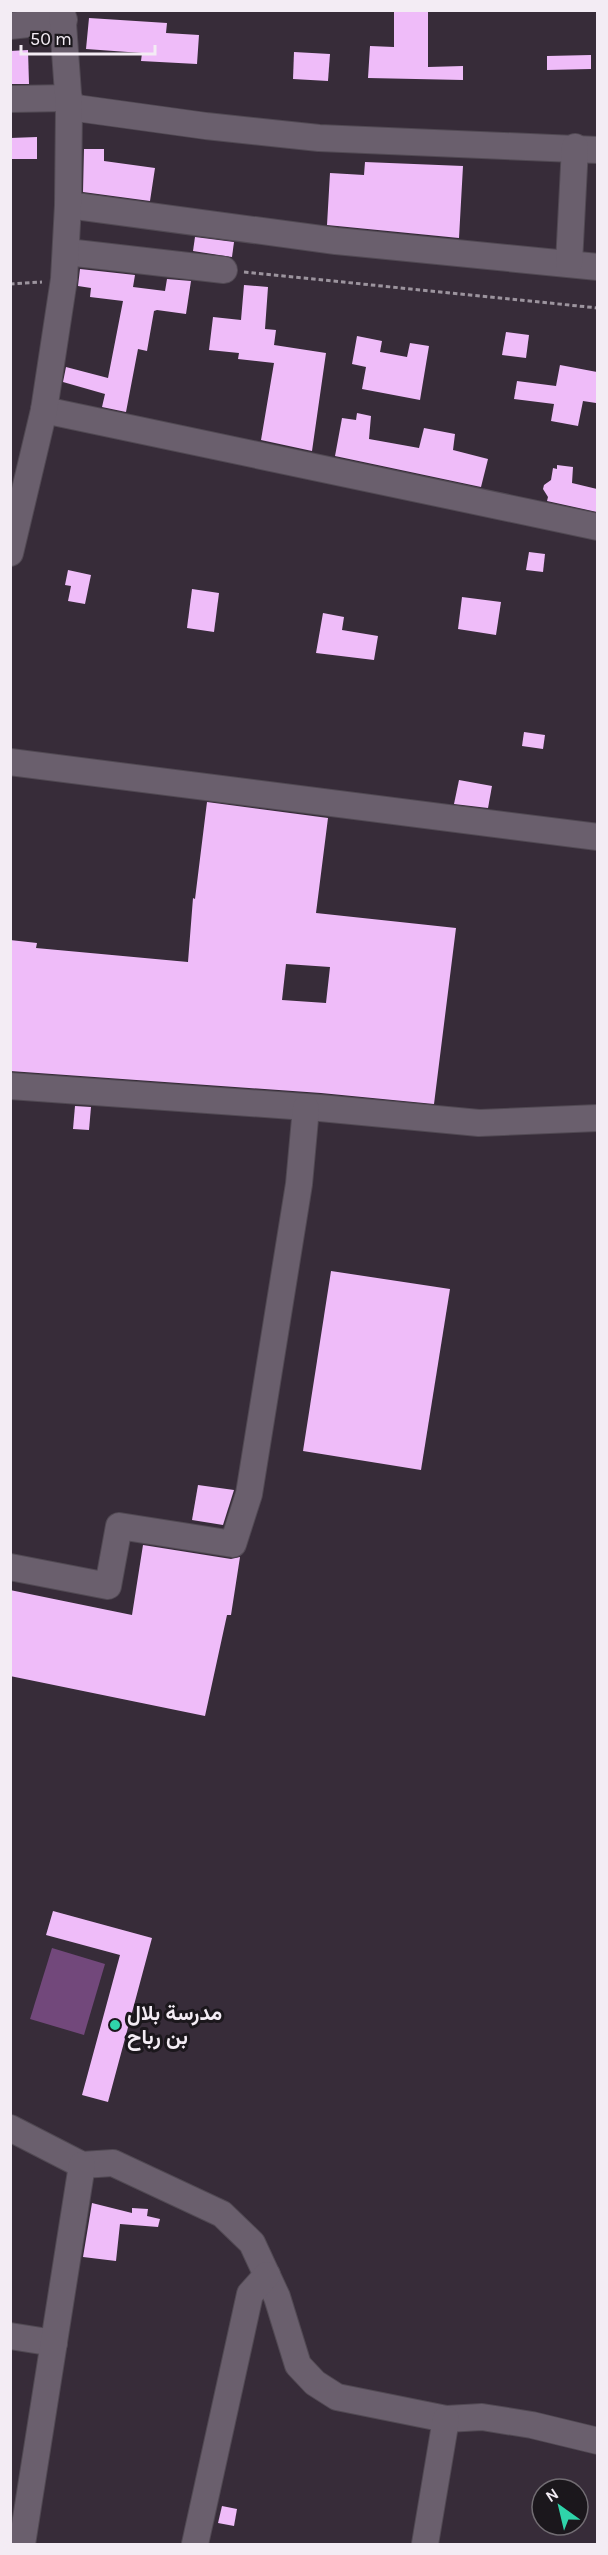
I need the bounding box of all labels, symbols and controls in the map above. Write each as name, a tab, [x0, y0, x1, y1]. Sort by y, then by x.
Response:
scale bar	[21, 18, 154, 56]
text: 50 m	[30, 28, 72, 50]
place label: مدرسة بلال بن رباح	[127, 2001, 222, 2051]
marker: مدرسة بلال بن رباح	[108, 2018, 122, 2032]
north arrow	[530, 2477, 590, 2537]
text: N	[542, 2484, 562, 2506]

